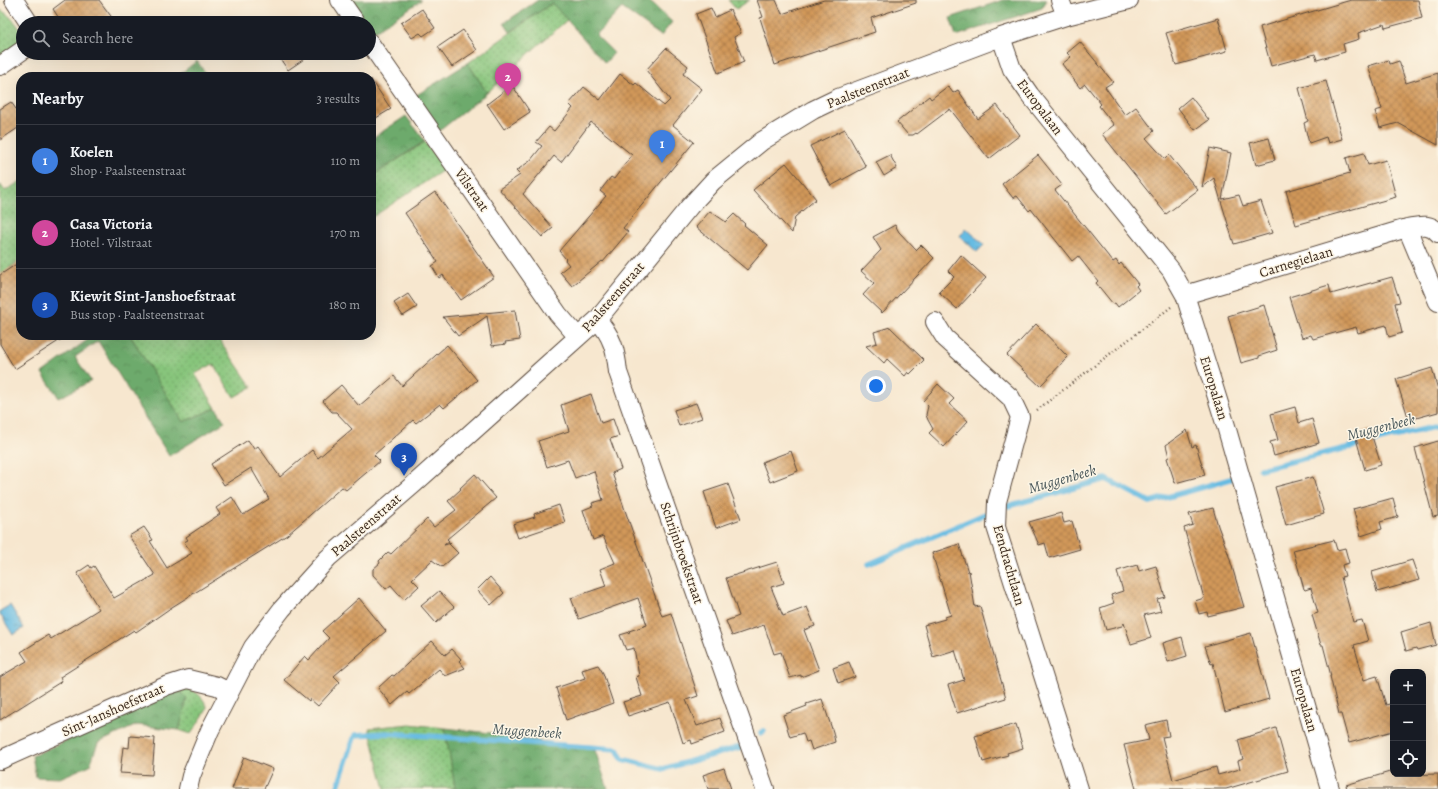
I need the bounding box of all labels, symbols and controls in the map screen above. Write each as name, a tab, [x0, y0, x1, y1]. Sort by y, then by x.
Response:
search box	[16, 16, 376, 60]
icon: search	[30, 27, 52, 49]
text: Search here	[62, 28, 133, 48]
pin: 2	[495, 63, 521, 96]
street label: Paalsteenstraat	[824, 63, 912, 113]
street label: Europalaan	[1013, 75, 1068, 139]
text: Nearby	[32, 87, 83, 110]
text: 3 results	[316, 90, 360, 107]
pin: 1	[649, 130, 675, 163]
text: Koelen	[70, 142, 113, 162]
text: 1	[43, 152, 47, 169]
text: 110 m	[331, 152, 360, 169]
text: Shop · Paalsteenstraat	[70, 162, 186, 179]
street label: Vilstraat	[450, 164, 494, 216]
text: Casa Victoria	[70, 214, 152, 234]
text: 2	[42, 224, 48, 241]
text: 170 m	[330, 224, 360, 241]
text: Hotel · Vilstraat	[70, 234, 152, 251]
street label: Carnegielaan	[1257, 242, 1335, 282]
street label: Paalsteenstraat	[577, 257, 649, 336]
text: Kiewit Sint-Janshoefstraat	[70, 286, 236, 306]
text: 3	[42, 296, 48, 313]
text: 180 m	[329, 296, 360, 313]
text: Bus stop · Paalsteenstraat	[70, 306, 204, 323]
street label: Europalaan	[1195, 354, 1233, 423]
your location	[866, 376, 886, 396]
water label: Muggenbeek	[1345, 409, 1418, 445]
pin: 3	[391, 443, 417, 476]
water label: Muggenbeek	[1026, 460, 1099, 498]
street label: Paalsteenstraat	[327, 489, 406, 561]
street label: Schrijnbroekstraat	[656, 499, 708, 607]
street label: Eendrachtlaan	[988, 522, 1030, 608]
street label: Europalaan	[1286, 666, 1322, 735]
map controls	[1390, 669, 1426, 777]
button: +	[1390, 669, 1426, 705]
street label: Sint-Janshoefstraat	[58, 679, 168, 741]
button: −	[1390, 705, 1426, 741]
water label: Muggenbeek	[492, 719, 563, 743]
button: locate	[1390, 741, 1426, 777]

